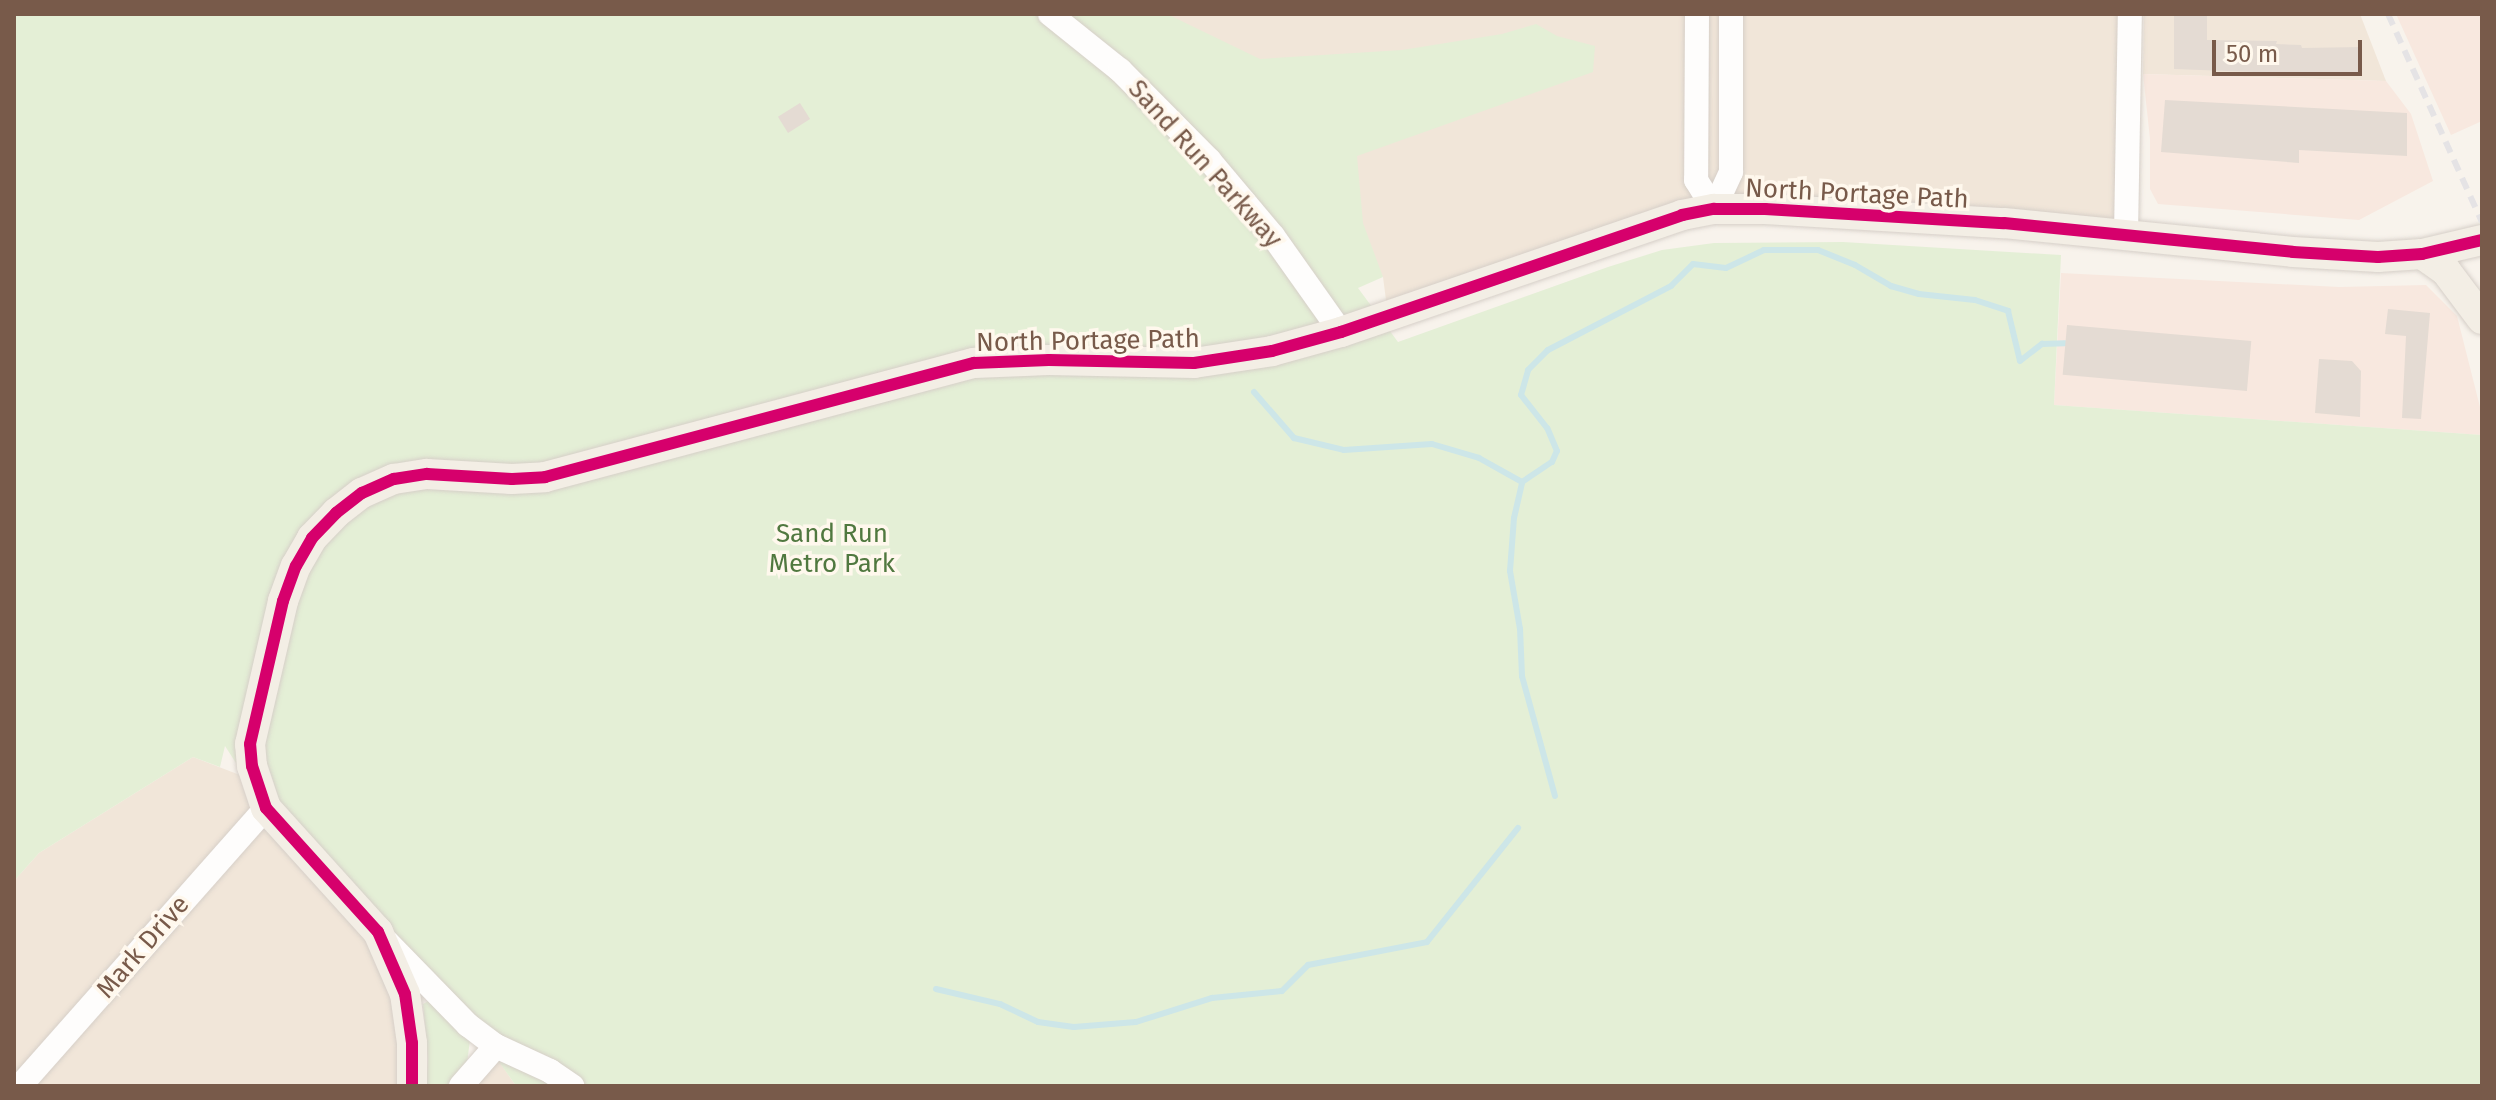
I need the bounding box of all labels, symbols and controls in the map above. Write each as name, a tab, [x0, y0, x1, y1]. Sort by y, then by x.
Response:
scale bar	[2216, 24, 2366, 74]
text: 50 m	[2226, 40, 2278, 68]
street label: Sand Run Parkway	[1121, 74, 1289, 254]
street label: North Portage Path	[1744, 173, 1970, 215]
street label: North Portage Path	[976, 323, 1200, 359]
park label: Sand Run Metro Park	[769, 518, 895, 580]
street label: Mark Drive	[90, 889, 196, 1005]

